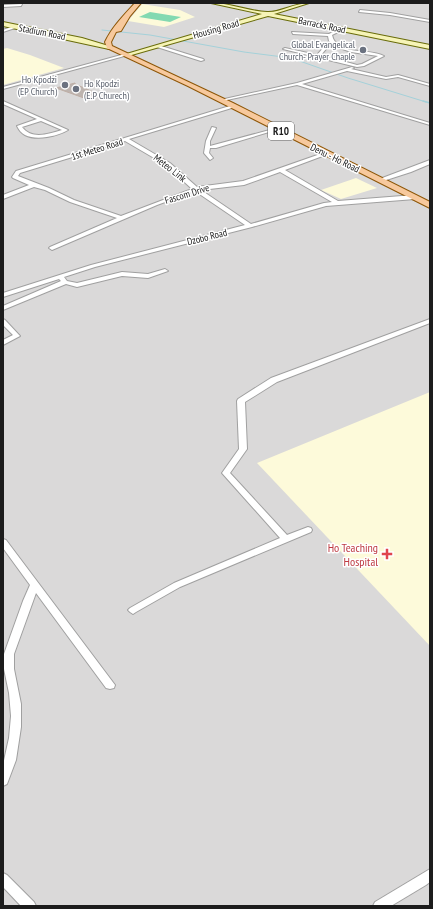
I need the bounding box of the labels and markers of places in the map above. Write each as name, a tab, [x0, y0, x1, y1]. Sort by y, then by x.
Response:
place label: Global Evangelical Church- Prayer Chaple	[279, 38, 356, 63]
marker: Global Evangelical Church- Prayer Chaple	[358, 45, 368, 55]
place label: Ho Kpodzi (EP Church)	[18, 73, 58, 98]
place label: Ho Kpodzi (E.P Churech)	[84, 77, 130, 102]
marker: Ho Kpodzi (EP Church)	[60, 80, 70, 90]
marker: Ho Kpodzi (E.P Churech)	[71, 84, 81, 94]
place label: Ho Teaching Hospital	[328, 540, 378, 569]
marker: Ho Teaching Hospital	[381, 548, 393, 560]

